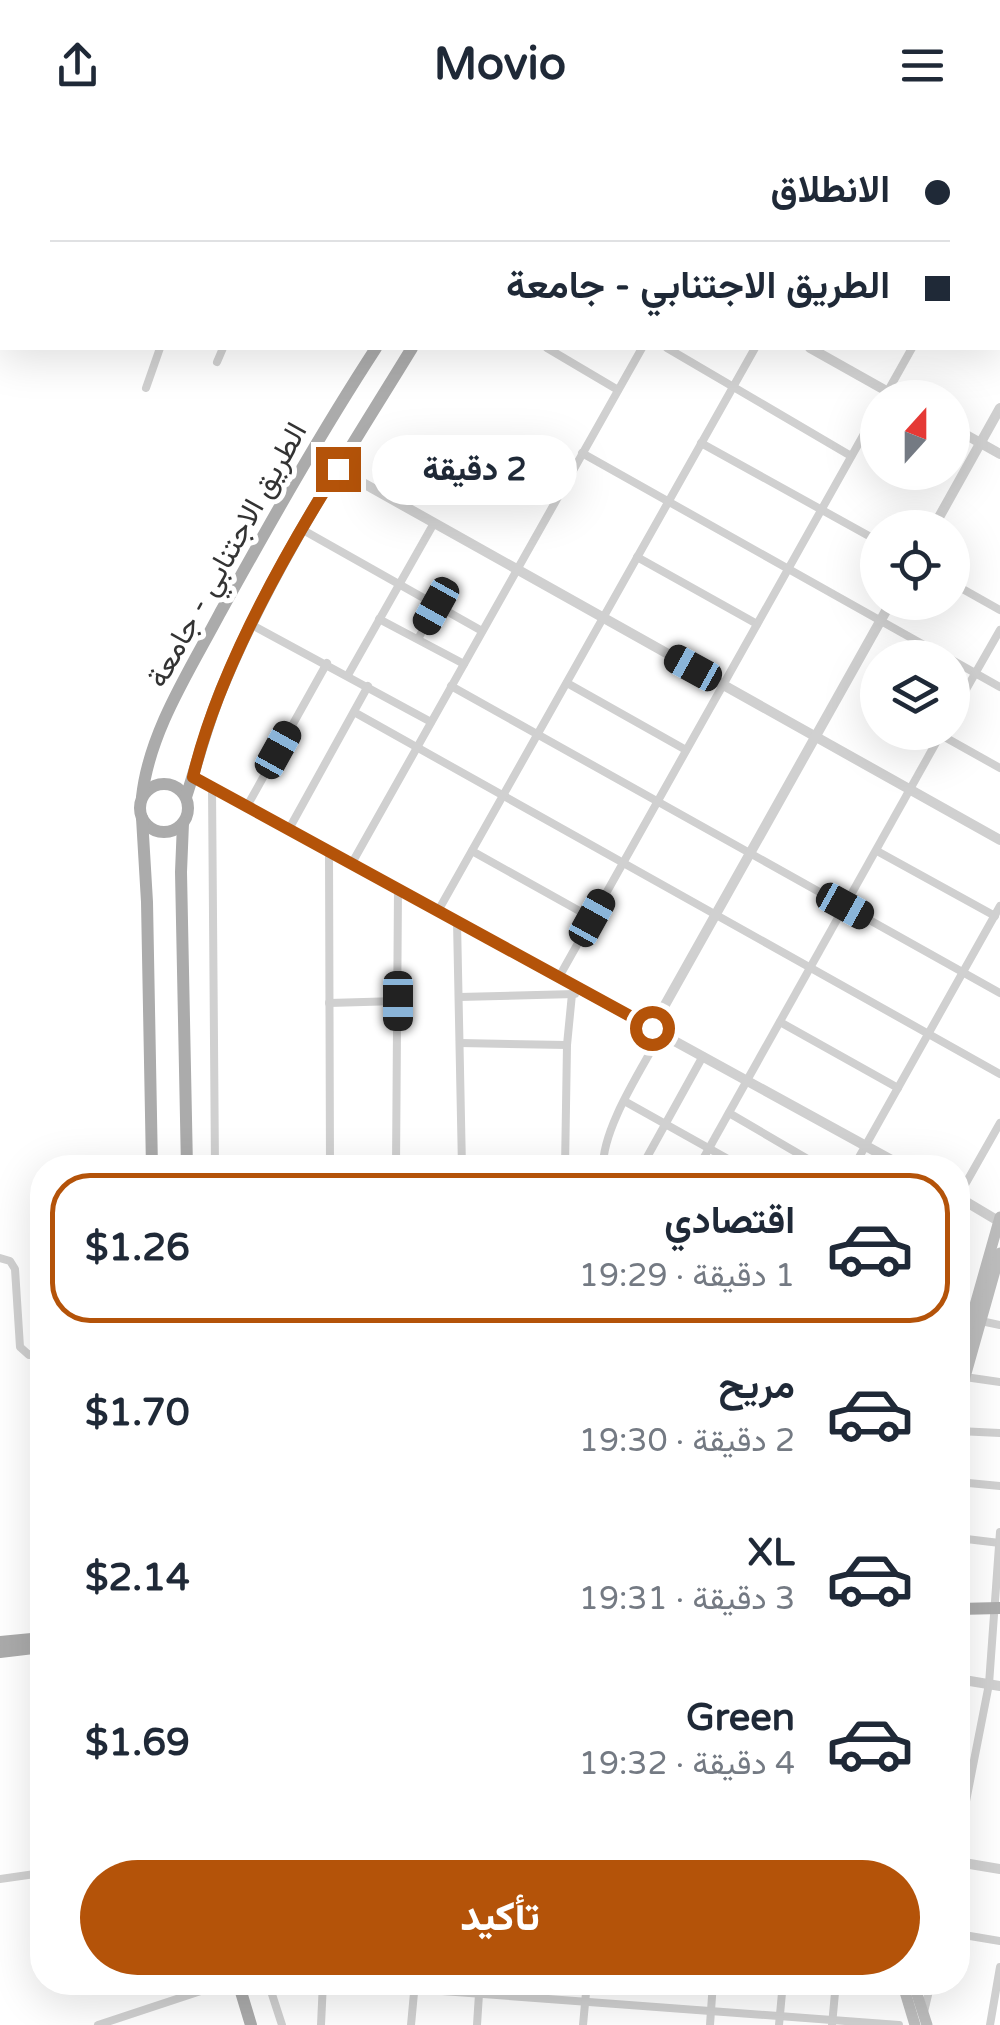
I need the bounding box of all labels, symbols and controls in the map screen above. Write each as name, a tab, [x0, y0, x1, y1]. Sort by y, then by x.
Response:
icon: share	[50, 38, 105, 93]
text: Movio	[434, 38, 566, 92]
icon: menu	[895, 38, 950, 93]
text: الانطلاق	[771, 167, 890, 213]
text: الطريق الاجتنابي - جامعة	[506, 263, 890, 309]
north arrow	[860, 380, 970, 490]
map controls	[860, 380, 970, 750]
street label: الطريق الاجتنابي - جامعة	[139, 416, 320, 696]
callout: 2 دقيقة	[373, 434, 578, 504]
route end	[316, 447, 361, 492]
text: 2 دقيقة	[422, 451, 527, 489]
button: locate	[860, 510, 970, 620]
car	[408, 572, 464, 640]
car	[659, 640, 727, 696]
button: layers	[860, 640, 970, 750]
car	[250, 716, 306, 784]
car	[811, 878, 879, 934]
car	[564, 884, 620, 952]
car	[383, 971, 413, 1031]
route start	[630, 1006, 675, 1051]
text: اقتصادي	[664, 1198, 795, 1244]
icon: car	[825, 1203, 915, 1293]
text: $1.26	[85, 1225, 190, 1271]
text: 1 دقيقة · 19:29	[579, 1257, 795, 1295]
text: مريح	[719, 1363, 795, 1409]
icon: car	[825, 1368, 915, 1458]
text: $1.70	[85, 1390, 190, 1436]
text: 2 دقيقة · 19:30	[579, 1422, 795, 1460]
text: XL	[748, 1530, 795, 1576]
icon: car	[825, 1533, 915, 1623]
text: $2.14	[85, 1555, 190, 1601]
text: 3 دقيقة · 19:31	[579, 1580, 795, 1618]
text: Green	[686, 1695, 795, 1741]
icon: car	[825, 1698, 915, 1788]
text: $1.69	[85, 1720, 190, 1766]
text: 4 دقيقة · 19:32	[579, 1745, 795, 1783]
button: تأكيد	[80, 1860, 920, 1975]

